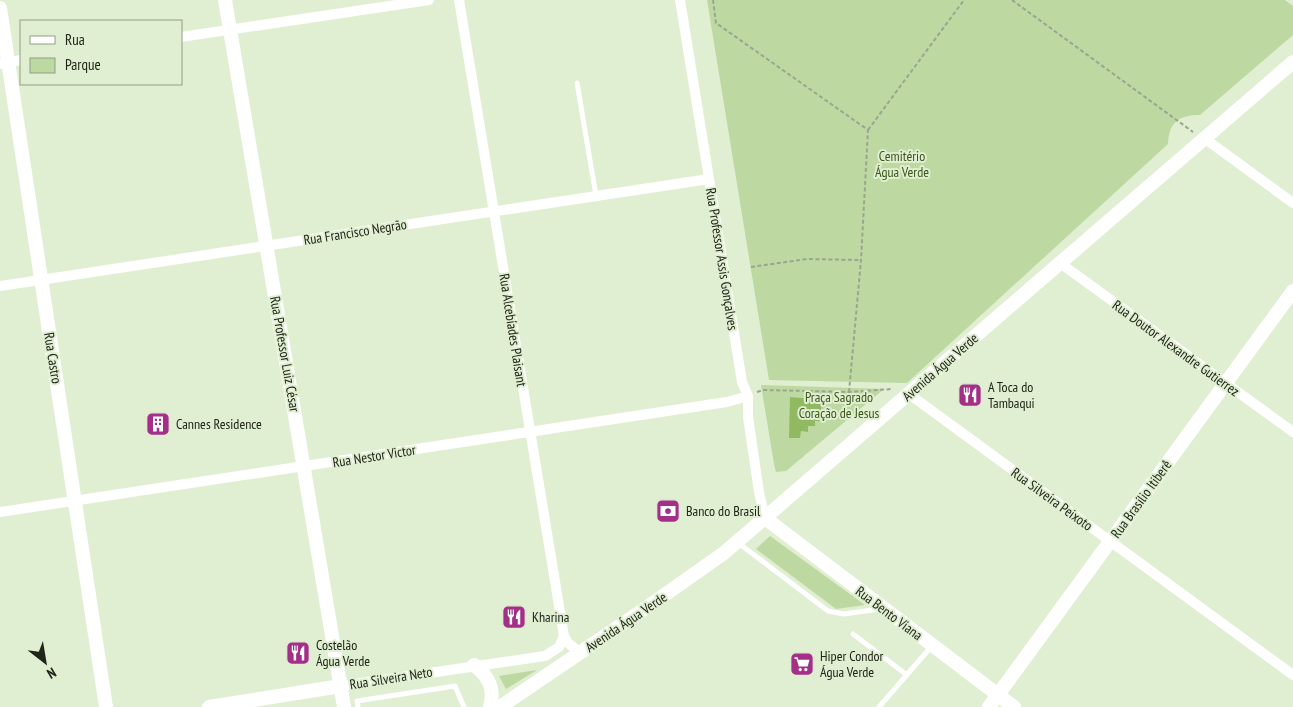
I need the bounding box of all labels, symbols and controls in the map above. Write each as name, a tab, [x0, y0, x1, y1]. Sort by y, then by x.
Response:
legend	[20, 20, 182, 85]
text: Rua	[65, 30, 85, 49]
text: Parque	[65, 55, 101, 74]
park label: Cemitério Água Verde	[875, 147, 929, 181]
street label: Rua Professor Assis Gonçalves	[702, 187, 742, 332]
street label: Rua Francisco Negrão	[302, 215, 408, 249]
street label: Rua Alcebíades Plaisant	[495, 272, 531, 388]
street label: Rua Professor Luiz César	[266, 295, 304, 413]
street label: Rua Doutor Alexandre Gutierrez	[1109, 296, 1243, 400]
street label: Avenida Água Verde	[898, 329, 982, 405]
street label: Rua Castro	[40, 331, 66, 385]
place label: A Toca do Tambaqui	[988, 378, 1035, 412]
restaurant icon: A Toca do Tambaqui	[957, 382, 983, 408]
park label: Praça Sagrado Coração de Jesus	[799, 388, 880, 422]
building icon: Cannes Residence	[145, 411, 171, 437]
place label: Cannes Residence	[176, 415, 262, 433]
street label: Rua Nestor Victor	[331, 441, 417, 471]
street label: Rua Brasílio Itiberê	[1107, 456, 1175, 542]
street label: Rua Silveira Peixoto	[1008, 463, 1096, 535]
bank icon: Banco do Brasil	[655, 498, 681, 524]
place label: Banco do Brasil	[686, 502, 761, 520]
street label: Rua Bento Viana	[852, 582, 926, 644]
street label: Avenida Água Verde	[582, 588, 671, 656]
restaurant icon: Kharina	[501, 604, 527, 630]
place label: Kharina	[532, 608, 569, 626]
place label: Costelão Água Verde	[316, 636, 370, 670]
north arrow	[20, 637, 70, 687]
restaurant icon: Costelão Água Verde	[285, 640, 311, 666]
place label: Hiper Condor Água Verde	[820, 647, 884, 681]
supermarket icon: Hiper Condor Água Verde	[789, 651, 815, 677]
text: N	[44, 663, 60, 683]
street label: Rua Silveira Neto	[348, 663, 434, 693]

